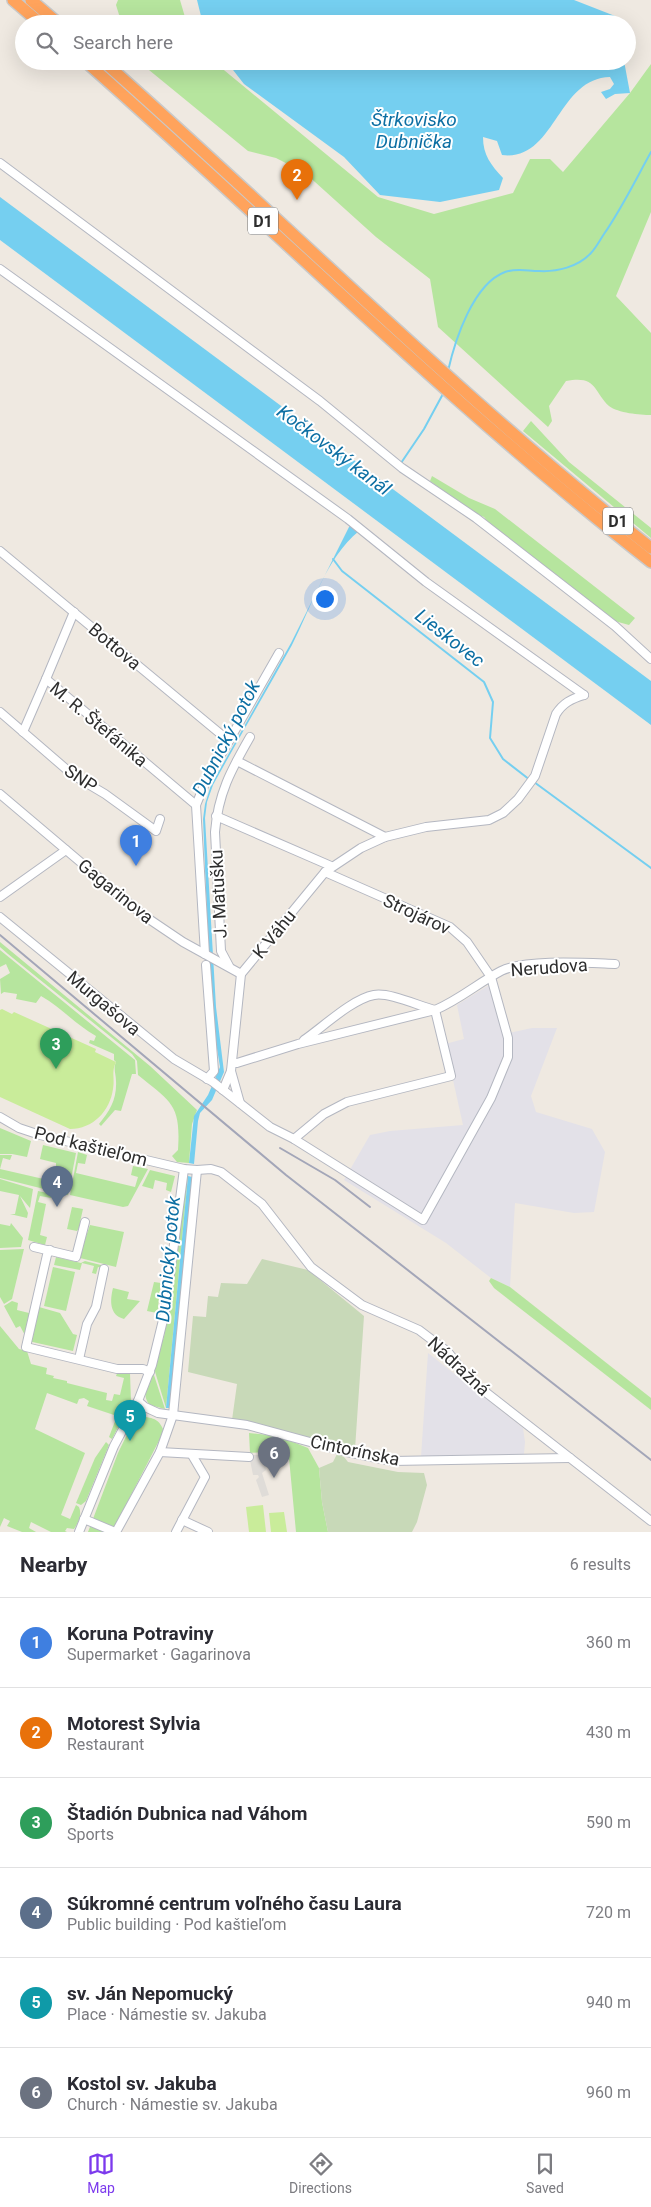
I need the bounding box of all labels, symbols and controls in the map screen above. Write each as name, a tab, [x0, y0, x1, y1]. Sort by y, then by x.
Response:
search box	[15, 15, 636, 70]
icon: search	[33, 29, 61, 57]
text: Search here	[73, 31, 173, 54]
water label: Štrkovisko Dubnička	[371, 108, 457, 153]
pin: 2	[281, 159, 313, 200]
road number: D1	[248, 208, 278, 235]
water label: Kočkovský kanál	[273, 400, 396, 501]
road number: D1	[603, 508, 633, 534]
your location	[312, 586, 338, 612]
water label: Lieskovec	[411, 604, 490, 672]
street label: Bottova	[85, 618, 145, 674]
water label: Dubnický potok	[187, 676, 265, 799]
street label: M. R. Štefánika	[46, 677, 152, 771]
street label: SNP	[61, 760, 101, 796]
pin: 1	[120, 825, 152, 866]
street label: J. Matušku	[205, 849, 231, 939]
street label: Gagarinova	[74, 854, 158, 928]
street label: Strojárov	[380, 889, 454, 939]
street label: K Váhu	[248, 905, 300, 963]
street label: Nerudova	[510, 954, 588, 980]
street label: Murgašova	[63, 966, 145, 1040]
pin: 3	[40, 1028, 72, 1069]
street label: Pod kaštieľom	[32, 1122, 150, 1170]
pin: 4	[41, 1166, 73, 1207]
water label: Dubnický potok	[151, 1194, 185, 1323]
street label: Nádražná	[424, 1332, 494, 1400]
pin: 5	[114, 1400, 146, 1441]
street label: Cintorínska	[308, 1430, 402, 1470]
pin: 6	[258, 1437, 290, 1478]
text: Nearby	[20, 1553, 87, 1577]
text: 6 results	[570, 1555, 631, 1574]
text: Koruna Potraviny	[67, 1622, 214, 1645]
text: 1	[31, 1633, 41, 1652]
text: 360 m	[586, 1633, 631, 1652]
text: Supermarket · Gagarinova	[67, 1645, 251, 1664]
text: Motorest Sylvia	[67, 1712, 200, 1735]
text: 2	[31, 1723, 41, 1742]
text: 430 m	[586, 1723, 631, 1742]
text: Restaurant	[67, 1735, 144, 1754]
text: Štadión Dubnica nad Váhom	[67, 1802, 307, 1825]
text: 3	[31, 1813, 41, 1832]
text: 590 m	[586, 1813, 631, 1832]
text: Sports	[67, 1825, 114, 1844]
text: Súkromné centrum voľného času Laura	[67, 1892, 402, 1915]
text: 4	[31, 1903, 41, 1922]
text: 720 m	[586, 1903, 631, 1922]
text: Public building · Pod kaštieľom	[67, 1915, 286, 1934]
text: sv. Ján Nepomucký	[67, 1982, 233, 2005]
text: 5	[31, 1993, 41, 2012]
text: 940 m	[586, 1993, 631, 2012]
text: Place · Námestie sv. Jakuba	[67, 2005, 267, 2024]
text: Kostol sv. Jakuba	[67, 2072, 217, 2095]
text: 6	[31, 2083, 41, 2102]
text: 960 m	[586, 2083, 631, 2102]
text: Church · Námestie sv. Jakuba	[67, 2095, 278, 2114]
tab: Map	[87, 2150, 115, 2196]
tab: Directions	[289, 2150, 352, 2196]
tab: Saved	[526, 2150, 564, 2196]

